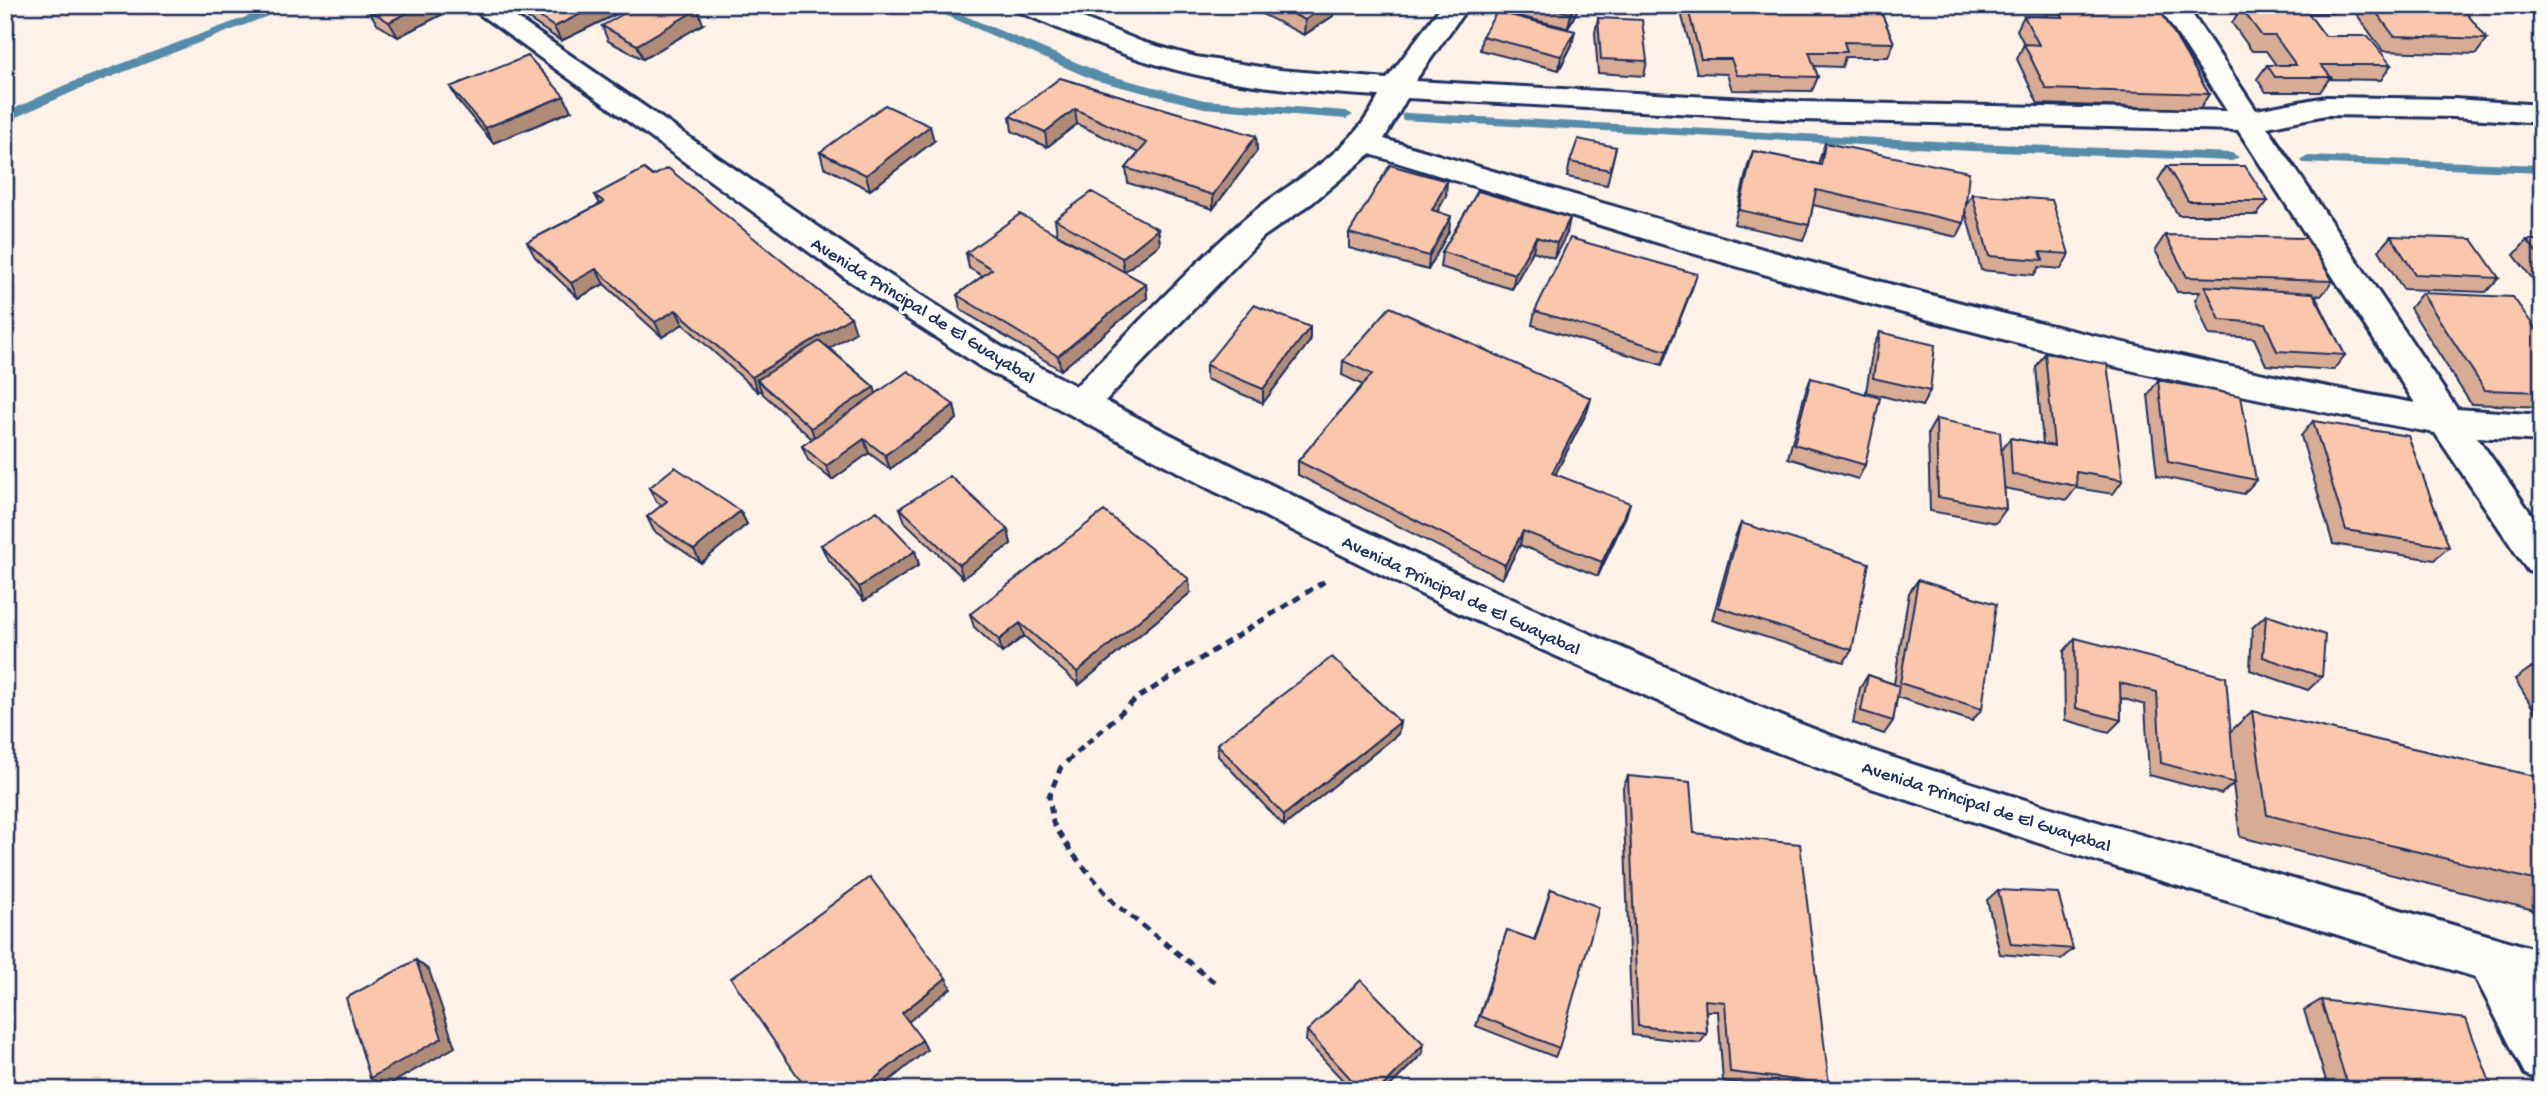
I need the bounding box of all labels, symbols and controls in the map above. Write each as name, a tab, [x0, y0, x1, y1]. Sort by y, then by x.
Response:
street label: Avenida Principal de El Guayabal	[806, 233, 1039, 391]
street label: Avenida Principal de El Guayabal	[1338, 532, 1583, 663]
street label: Avenida Principal de El Guayabal	[1859, 757, 2113, 859]

